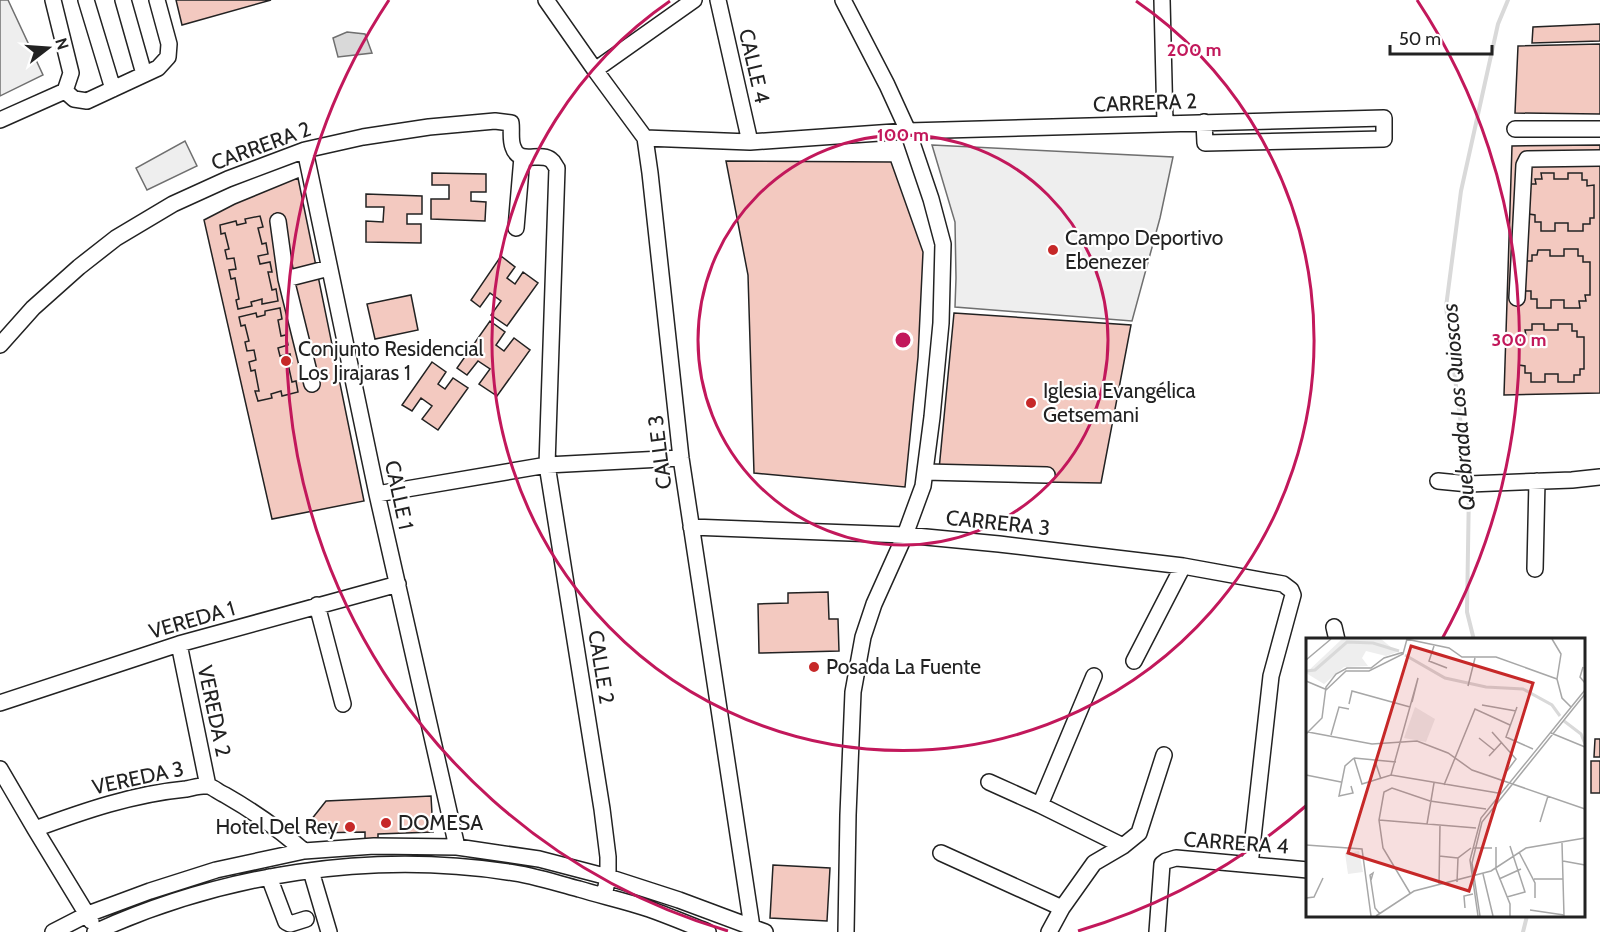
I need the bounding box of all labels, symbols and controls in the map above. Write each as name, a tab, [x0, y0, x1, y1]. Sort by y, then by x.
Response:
north arrow	[18, 18, 78, 78]
scale bar	[1390, 18, 1492, 56]
street label: CALLE 4	[734, 26, 775, 105]
text: 50 m	[1399, 28, 1441, 50]
text: N	[51, 36, 73, 52]
text: 200 m	[1167, 39, 1221, 61]
street label: CARRERA 2	[1092, 88, 1197, 117]
street label: CARRERA 2	[208, 116, 314, 175]
text: 100 m	[877, 124, 929, 146]
place label: Campo Deportivo Ebenezer	[1065, 225, 1223, 274]
marker: Campo Deportivo Ebenezer	[1046, 243, 1060, 257]
water label: Quebrada Los Quioscos	[1436, 302, 1481, 512]
text: 300 m	[1492, 329, 1546, 351]
centre of rings	[893, 330, 913, 350]
place label: Conjunto Residencial Los Jirajaras 1	[298, 336, 484, 386]
marker: Conjunto Residencial Los Jirajaras 1	[279, 354, 293, 368]
place label: Iglesia Evangélica Getsemani	[1043, 378, 1196, 427]
marker: Iglesia Evangélica Getsemani	[1024, 396, 1038, 410]
street label: CALLE 3	[643, 413, 676, 491]
street label: CALLE 1	[380, 458, 419, 532]
street label: CARRERA 3	[945, 505, 1051, 540]
street label: VEREDA 1	[146, 595, 238, 644]
street label: CALLE 2	[583, 628, 620, 706]
inset map	[1306, 638, 1585, 917]
place label: Posada La Fuente	[826, 654, 981, 679]
marker: Posada La Fuente	[807, 660, 821, 674]
street label: VEREDA 2	[193, 663, 236, 759]
street label: VEREDA 3	[90, 756, 186, 799]
place label: DOMESA	[398, 810, 483, 835]
place label: Hotel Del Rey	[216, 814, 338, 839]
marker: DOMESA	[379, 816, 393, 830]
marker: Hotel Del Rey	[343, 820, 357, 834]
street label: CARRERA 4	[1183, 826, 1289, 859]

